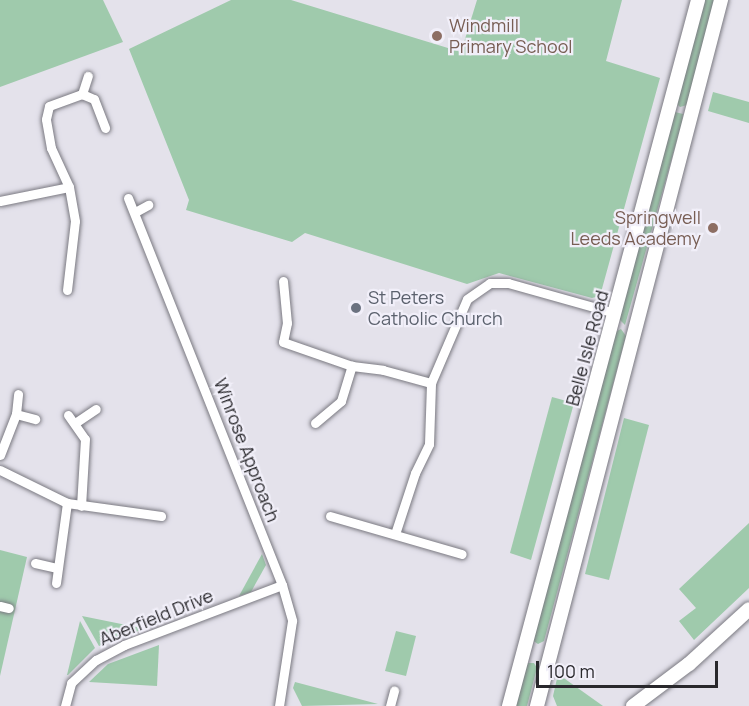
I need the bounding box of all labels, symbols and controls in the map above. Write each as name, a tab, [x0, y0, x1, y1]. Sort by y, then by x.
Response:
place label: Windmill Primary School	[449, 15, 573, 57]
marker: Windmill Primary School	[430, 29, 444, 43]
place label: Springwell Leeds Academy	[570, 207, 701, 250]
marker: Springwell Leeds Academy	[706, 221, 720, 235]
place label: St Peters Catholic Church	[368, 287, 503, 330]
street label: Belle Isle Road	[561, 288, 613, 408]
marker: St Peters Catholic Church	[349, 301, 363, 315]
street label: Winrose Approach	[210, 375, 284, 525]
street label: Aberfield Drive	[96, 584, 216, 650]
scale bar	[539, 649, 720, 687]
text: 100 m	[547, 659, 595, 683]

